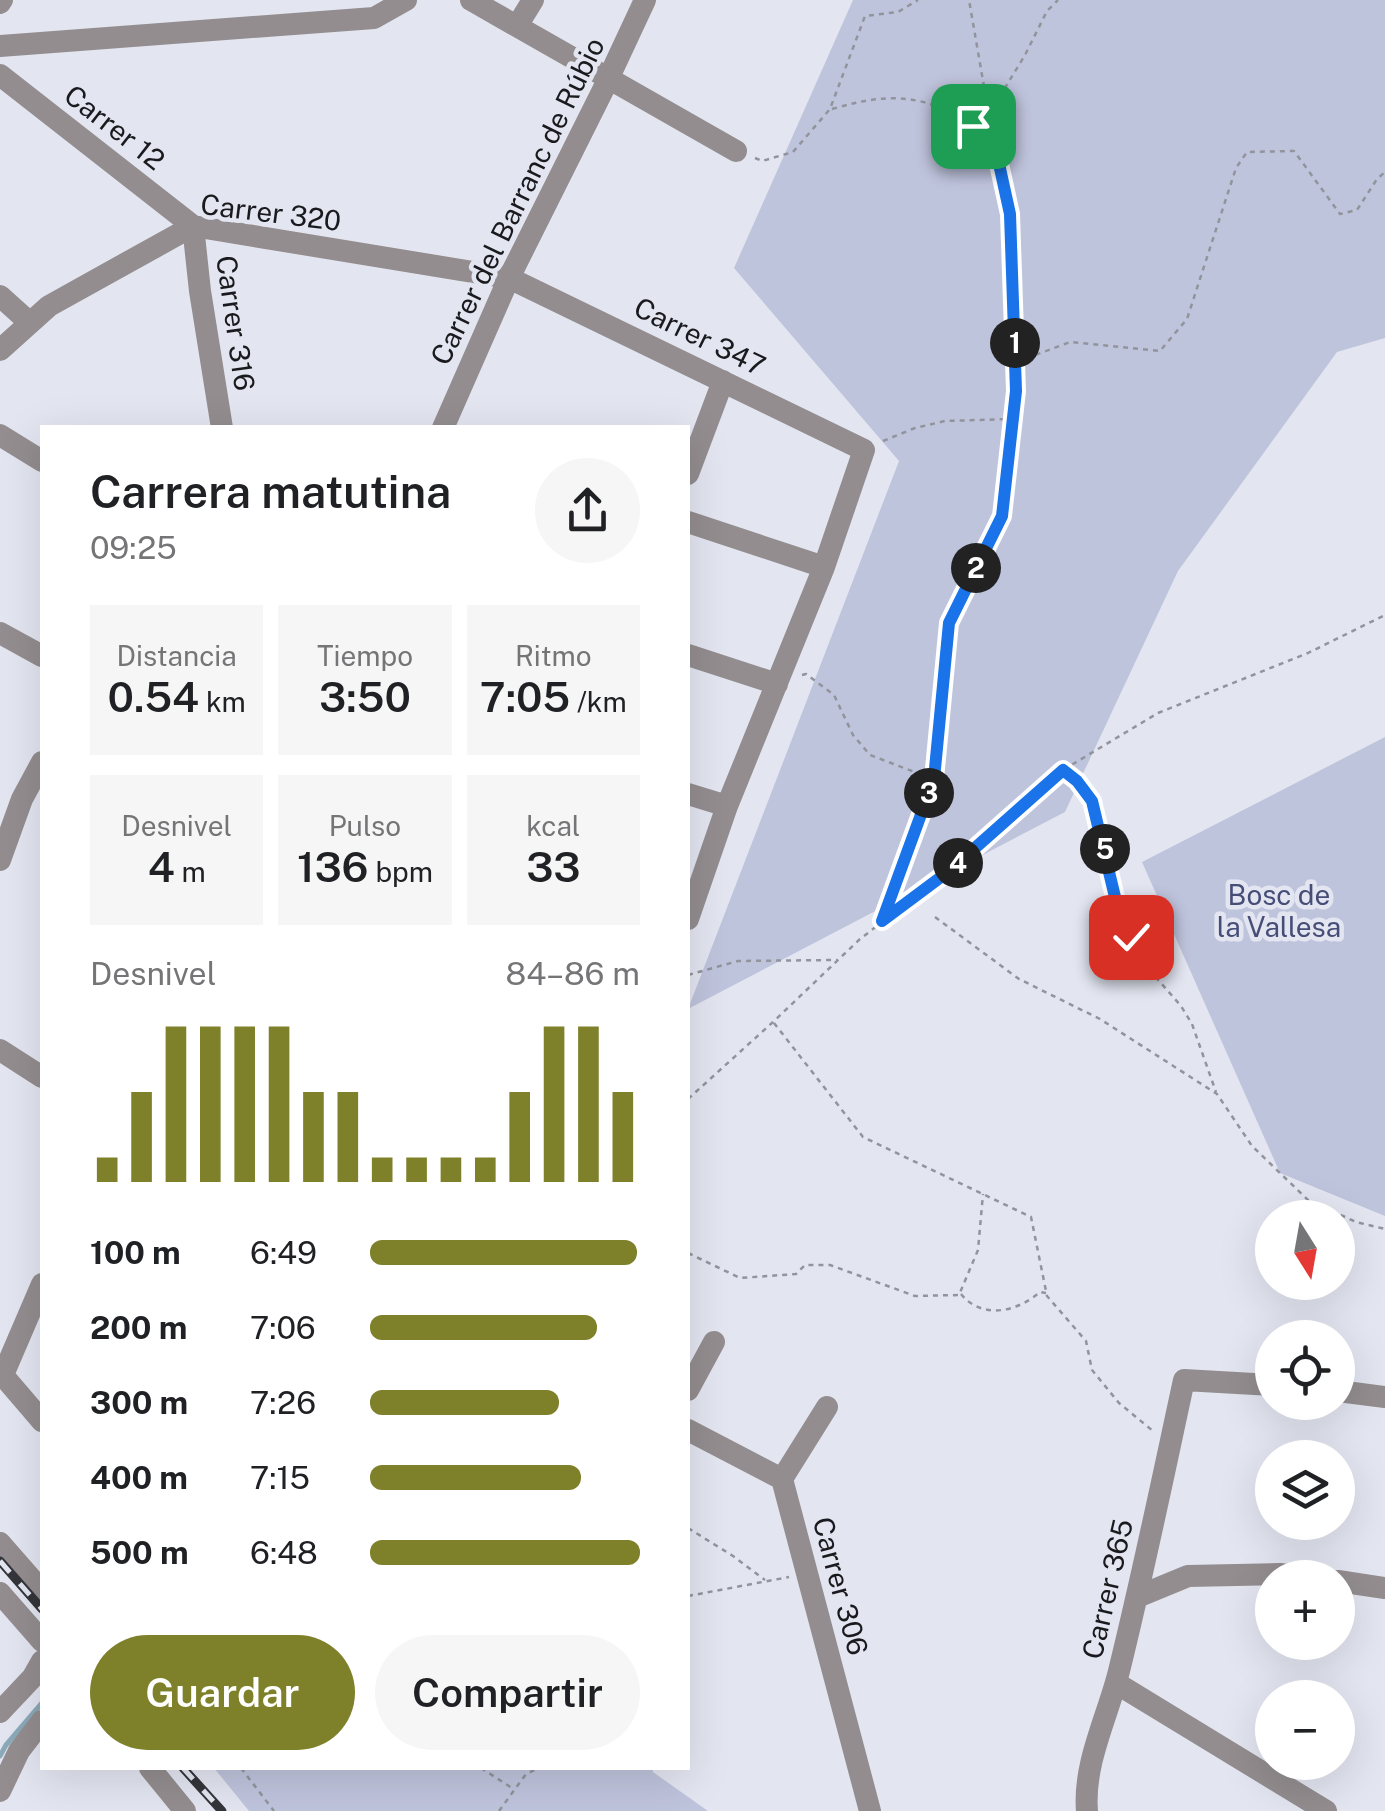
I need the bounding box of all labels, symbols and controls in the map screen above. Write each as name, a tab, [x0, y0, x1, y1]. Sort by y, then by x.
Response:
street label: Carrer del Barranc de Rúbio	[423, 32, 611, 370]
street label: Carrer 12	[58, 78, 172, 176]
pin	[931, 84, 1016, 169]
icon: arrive	[946, 99, 1001, 154]
street label: Carrer 320	[199, 187, 343, 237]
street label: Carrer 316	[210, 253, 262, 393]
street label: Carrer 347	[629, 290, 771, 382]
pin: 1	[990, 318, 1040, 368]
text: 1	[1009, 326, 1021, 359]
button: share	[535, 458, 640, 563]
text: Carrera matutina	[90, 465, 451, 518]
text: 09:25	[90, 529, 177, 566]
pin: 2	[951, 543, 1001, 593]
text: 2	[967, 551, 985, 584]
text: Distancia	[117, 639, 237, 672]
text: Tiempo	[317, 639, 413, 672]
text: Ritmo	[515, 639, 592, 672]
text: 0.54	[107, 672, 199, 721]
text: 3:50	[319, 672, 411, 721]
text: 7:05	[480, 672, 570, 721]
text: km	[199, 685, 246, 718]
text: /km	[570, 685, 627, 718]
pin: 3	[904, 768, 954, 818]
text: 3	[920, 776, 938, 809]
text: Desnivel	[121, 809, 232, 842]
text: Pulso	[329, 809, 401, 842]
text: kcal	[526, 809, 580, 842]
pin: 5	[1080, 824, 1130, 874]
text: 5	[1096, 832, 1114, 865]
pin: 4	[933, 838, 983, 888]
text: 4	[148, 842, 175, 891]
text: 136	[297, 842, 369, 891]
text: 33	[526, 842, 580, 891]
text: 4	[949, 846, 967, 879]
text: m	[175, 855, 206, 888]
text: bpm	[369, 855, 433, 888]
park label: Bosc de la Vallesa	[1217, 878, 1341, 943]
pin	[1089, 895, 1174, 980]
icon: check	[1104, 910, 1159, 965]
text: Desnivel	[90, 955, 216, 992]
text: 84–86 m	[506, 955, 640, 992]
north arrow	[1255, 1200, 1355, 1300]
map controls	[1255, 1200, 1355, 1780]
text: 100 m	[90, 1234, 181, 1271]
text: 6:49	[250, 1234, 317, 1271]
text: 200 m	[90, 1309, 187, 1346]
text: 7:06	[250, 1309, 316, 1346]
button: locate	[1255, 1320, 1355, 1420]
text: 300 m	[90, 1384, 188, 1421]
text: 7:26	[250, 1384, 316, 1421]
button: layers	[1255, 1440, 1355, 1540]
text: 400 m	[90, 1459, 188, 1496]
text: 7:15	[250, 1459, 310, 1496]
street label: Carrer 306	[807, 1513, 875, 1659]
street label: Carrer 365	[1075, 1516, 1139, 1662]
text: 500 m	[90, 1534, 189, 1571]
text: 6:48	[250, 1534, 318, 1571]
button: +	[1255, 1560, 1355, 1660]
button: Guardar	[90, 1635, 355, 1750]
button: Compartir	[375, 1635, 640, 1750]
button: −	[1255, 1680, 1355, 1780]

